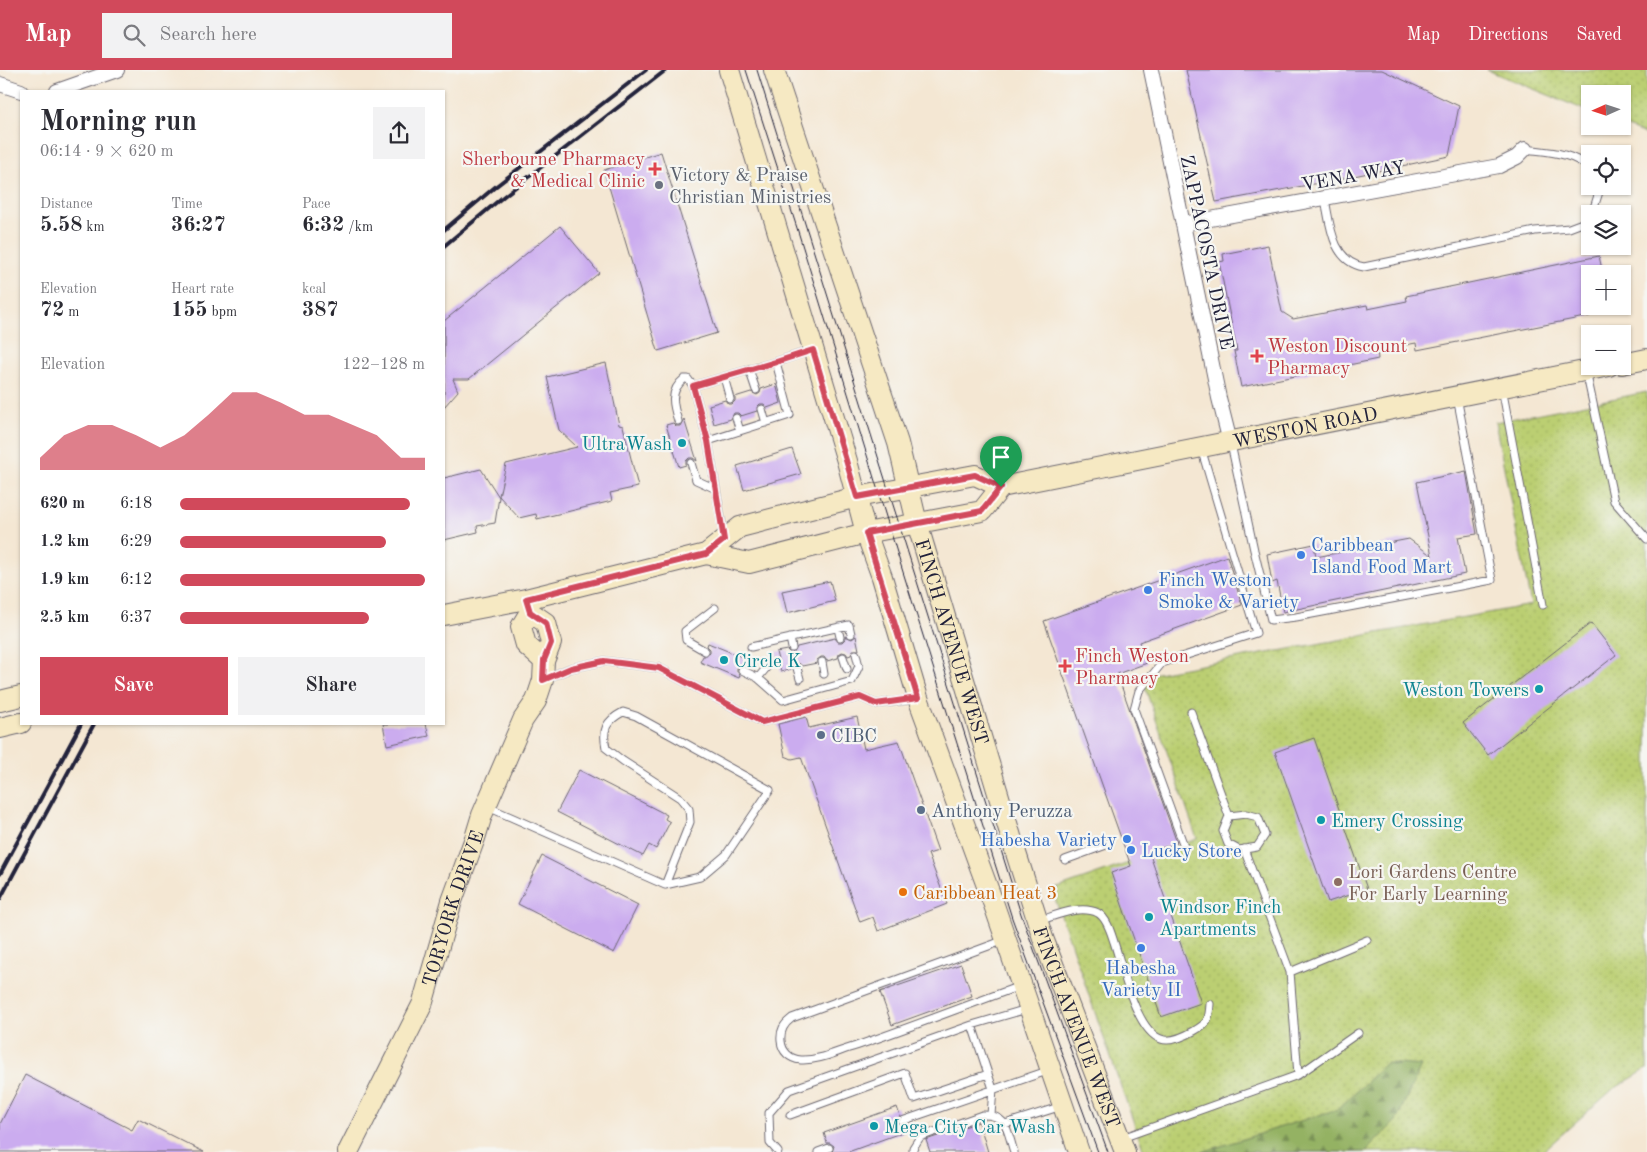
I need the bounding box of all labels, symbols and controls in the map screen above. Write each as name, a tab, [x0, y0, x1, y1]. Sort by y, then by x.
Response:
search box	[102, 13, 452, 58]
icon: search	[120, 21, 148, 49]
text: Map	[25, 23, 72, 47]
text: Search here	[160, 26, 257, 45]
text: Map	[1407, 26, 1440, 44]
text: Directions	[1468, 26, 1548, 44]
text: Saved	[1576, 26, 1622, 44]
north arrow	[1581, 85, 1631, 135]
map controls	[1581, 85, 1631, 375]
button: share	[373, 107, 425, 159]
text: Morning run	[40, 109, 197, 137]
text: 06:14 · 9 × 620 m	[40, 144, 173, 160]
button: locate	[1581, 145, 1631, 195]
place label: Sherbourne Pharmacy & Medical Clinic	[462, 151, 645, 192]
street label: ZAPPACOSTA DRIVE	[1176, 154, 1235, 352]
street label: VENA WAY	[1300, 159, 1407, 196]
marker: Sherbourne Pharmacy & Medical Clinic	[649, 163, 661, 175]
place label: Victory & Praise Christian Ministries	[669, 167, 831, 208]
marker: Victory & Praise Christian Ministries	[653, 179, 665, 191]
text: Distance	[40, 197, 93, 211]
text: Time	[171, 197, 202, 211]
text: Pace	[302, 197, 330, 211]
button: layers	[1581, 205, 1631, 255]
text: 5.58	[40, 215, 82, 236]
text: 36:27	[171, 215, 226, 236]
text: 6:32	[302, 215, 344, 236]
text: km	[82, 220, 105, 234]
text: /km	[344, 220, 373, 234]
button: +	[1581, 265, 1631, 315]
text: Elevation	[40, 282, 97, 296]
text: Heart rate	[171, 282, 234, 296]
text: kcal	[302, 282, 326, 296]
text: 72	[40, 300, 64, 321]
text: 155	[171, 300, 208, 321]
text: 387	[302, 300, 339, 321]
text: m	[64, 305, 79, 319]
text: bpm	[208, 305, 237, 319]
button: −	[1581, 325, 1631, 375]
place label: Weston Discount Pharmacy	[1267, 338, 1407, 379]
marker: Weston Discount Pharmacy	[1251, 350, 1263, 362]
text: Elevation	[40, 357, 105, 373]
text: 122–128 m	[342, 357, 425, 373]
street label: WESTON ROAD	[1232, 405, 1380, 453]
place label: UltraWash	[581, 436, 672, 455]
pin	[980, 436, 1022, 487]
marker: UltraWash	[676, 437, 688, 449]
icon: arrive	[987, 443, 1015, 471]
text: 620 m	[40, 496, 85, 512]
text: 6:18	[120, 496, 152, 512]
text: 1.2 km	[40, 534, 89, 550]
text: 6:29	[120, 534, 152, 550]
street label: FINCH AVENUE WEST	[910, 537, 990, 747]
place label: Caribbean Island Food Mart	[1311, 537, 1452, 578]
marker: Caribbean Island Food Mart	[1295, 549, 1307, 561]
text: 1.9 km	[40, 572, 89, 588]
text: 6:12	[120, 572, 152, 588]
place label: Finch Weston Smoke & Variety	[1158, 572, 1299, 613]
marker: Finch Weston Smoke & Variety	[1142, 584, 1154, 596]
text: 2.5 km	[40, 610, 89, 626]
text: 6:37	[120, 610, 152, 626]
place label: Finch Weston Pharmacy	[1075, 648, 1189, 689]
place label: Circle K	[734, 653, 802, 672]
marker: Circle K	[718, 654, 730, 666]
button: Save	[40, 657, 228, 715]
button: Share	[238, 657, 425, 715]
marker: Finch Weston Pharmacy	[1059, 660, 1071, 672]
place label: Weston Towers	[1402, 682, 1529, 701]
marker: Weston Towers	[1533, 683, 1545, 695]
place label: CIBC	[831, 728, 877, 747]
marker: CIBC	[815, 729, 827, 741]
place label: Anthony Peruzza	[931, 803, 1073, 822]
marker: Anthony Peruzza	[915, 804, 927, 816]
place label: Emery Crossing	[1331, 813, 1464, 832]
marker: Emery Crossing	[1315, 814, 1327, 826]
street label: TORYORK DRIVE	[421, 829, 489, 989]
place label: Habesha Variety	[980, 832, 1117, 851]
marker: Habesha Variety	[1121, 833, 1133, 845]
place label: Lucky Store	[1141, 843, 1242, 862]
marker: Lucky Store	[1125, 844, 1137, 856]
place label: Lori Gardens Centre For Early Learning	[1348, 864, 1517, 905]
marker: Lori Gardens Centre For Early Learning	[1332, 876, 1344, 888]
place label: Caribbean Heat 3	[913, 885, 1057, 904]
marker: Caribbean Heat 3	[897, 886, 909, 898]
place label: Windsor Finch Apartments	[1159, 899, 1281, 940]
marker: Windsor Finch Apartments	[1143, 911, 1155, 923]
street label: FINCH AVENUE WEST	[1028, 924, 1122, 1131]
marker: Habesha Variety II	[1135, 942, 1147, 954]
place label: Habesha Variety II	[1100, 960, 1182, 1001]
place label: Mega City Car Wash	[884, 1119, 1056, 1138]
marker: Mega City Car Wash	[868, 1120, 880, 1132]

